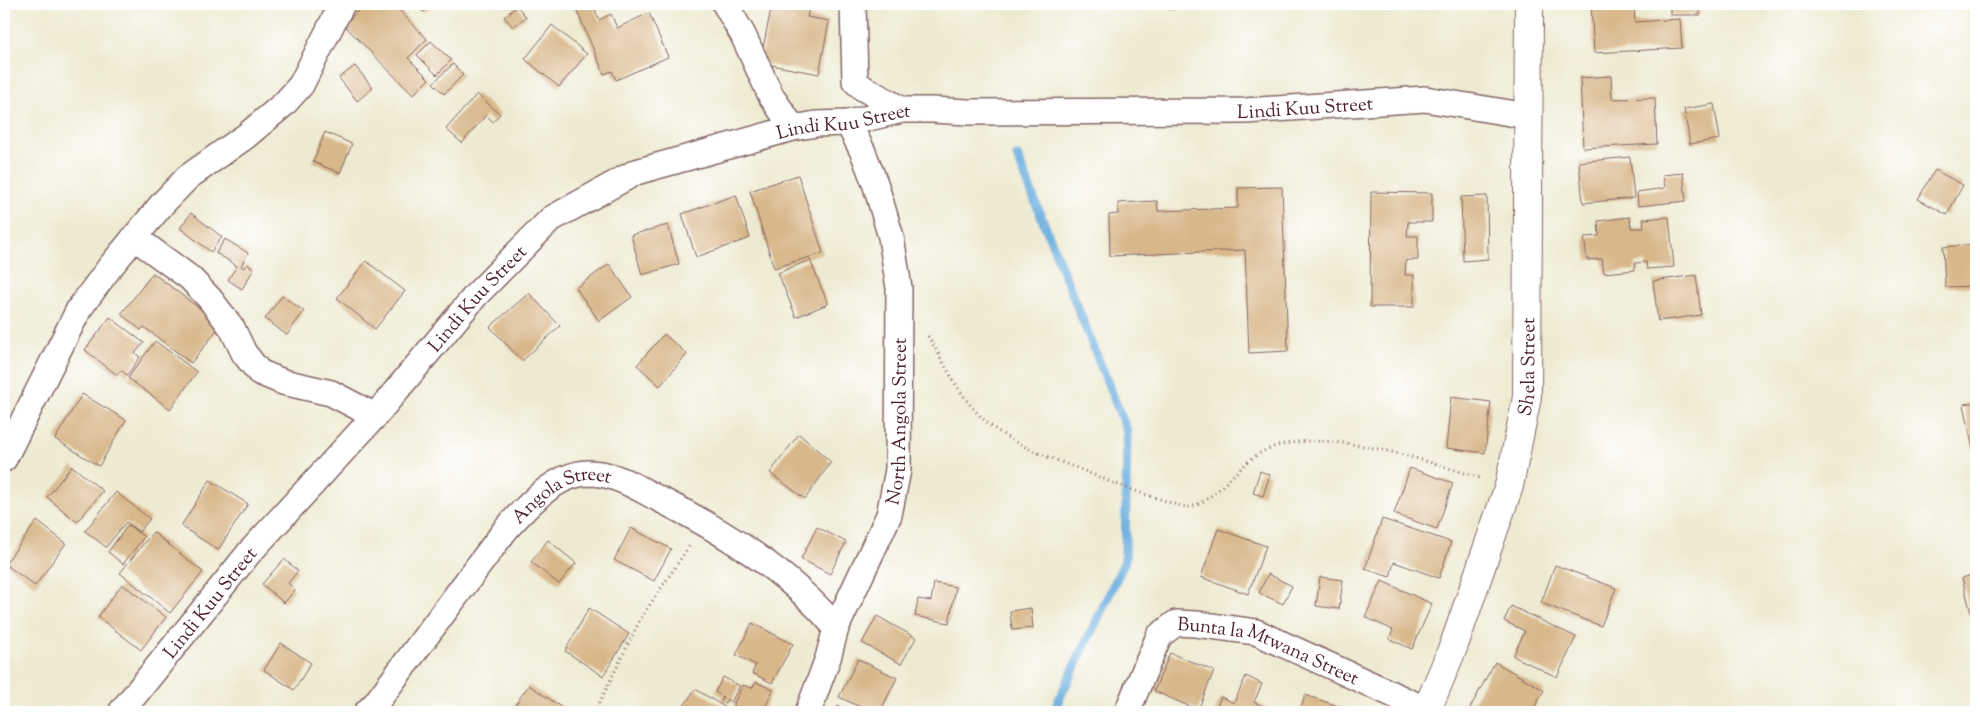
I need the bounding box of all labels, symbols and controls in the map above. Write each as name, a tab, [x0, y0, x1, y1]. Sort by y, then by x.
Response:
street label: Lindi Kuu Street	[1237, 91, 1375, 127]
street label: Lindi Kuu Street	[774, 99, 911, 148]
street label: Lindi Kuu Street	[423, 240, 534, 359]
street label: Shela Street	[1512, 317, 1543, 419]
street label: North Angola Street	[880, 337, 915, 507]
street label: Angola Street	[506, 462, 615, 531]
street label: Lindi Kuu Street	[158, 541, 265, 665]
street label: Bunta la Mtwana Street	[1177, 612, 1363, 693]

